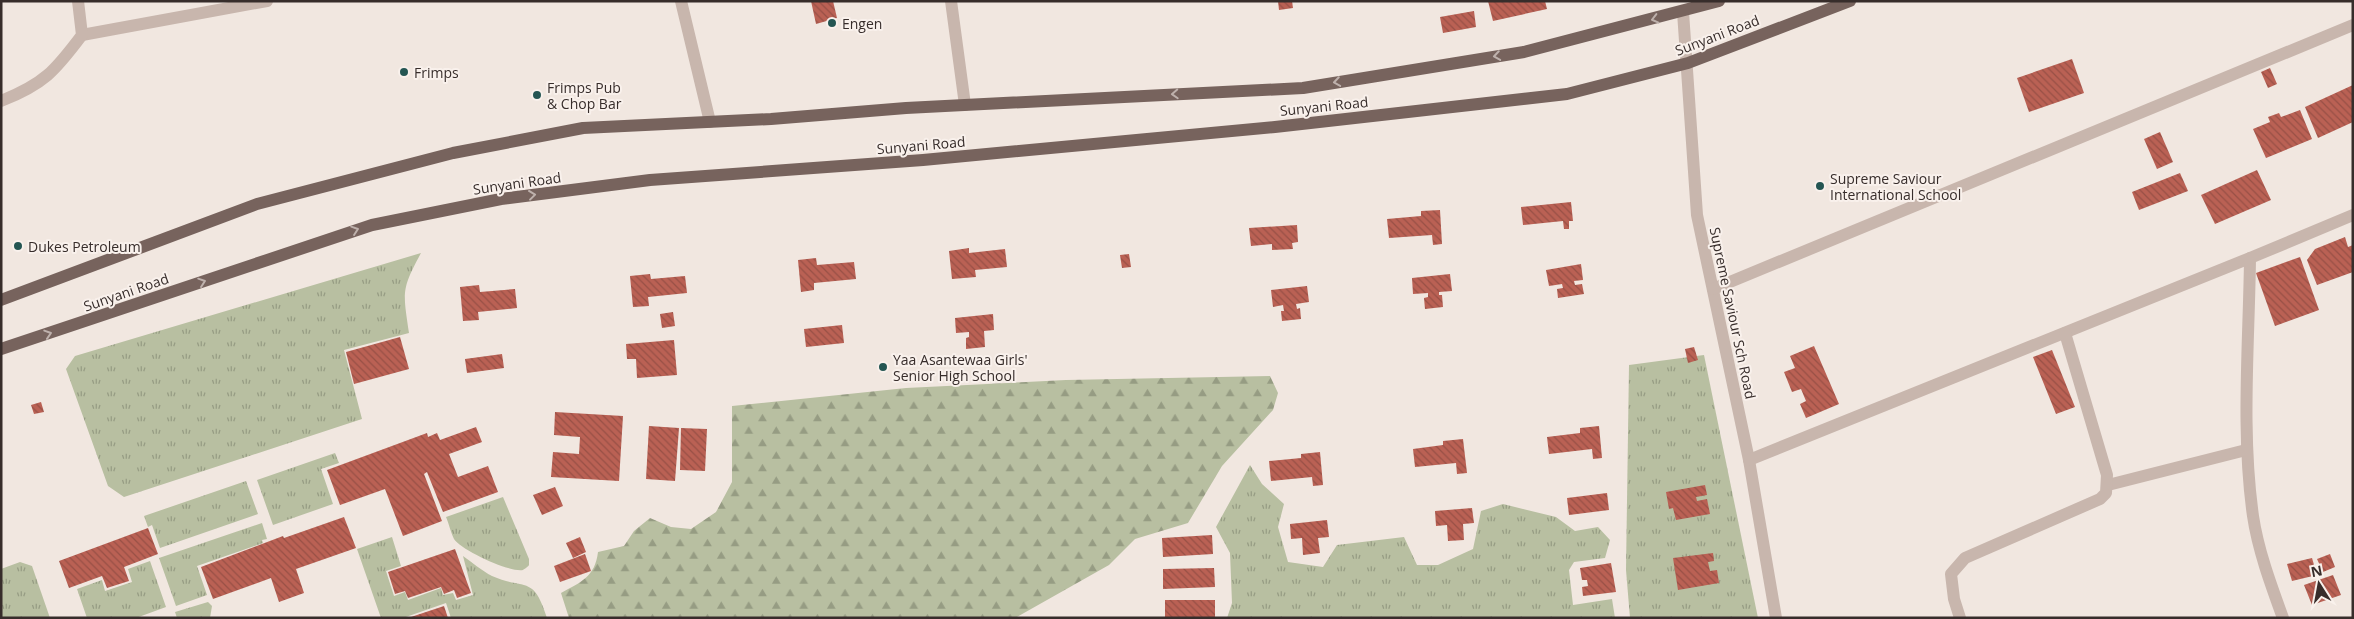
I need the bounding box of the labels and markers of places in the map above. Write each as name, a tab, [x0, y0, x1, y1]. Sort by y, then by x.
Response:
place label: Engen	[842, 14, 882, 33]
marker: Engen	[826, 17, 838, 29]
place label: Frimps	[414, 63, 459, 82]
marker: Frimps	[398, 66, 410, 78]
place label: Frimps Pub & Chop Bar	[547, 78, 622, 113]
marker: Frimps Pub & Chop Bar	[531, 89, 543, 101]
place label: Supreme Saviour International School	[1830, 169, 1961, 204]
marker: Supreme Saviour International School	[1814, 180, 1826, 192]
place label: Dukes Petroleum	[28, 237, 141, 256]
marker: Dukes Petroleum	[12, 240, 24, 252]
place label: Yaa Asantewaa Girls' Senior High School	[893, 350, 1028, 385]
marker: Yaa Asantewaa Girls' Senior High School	[877, 361, 889, 373]

